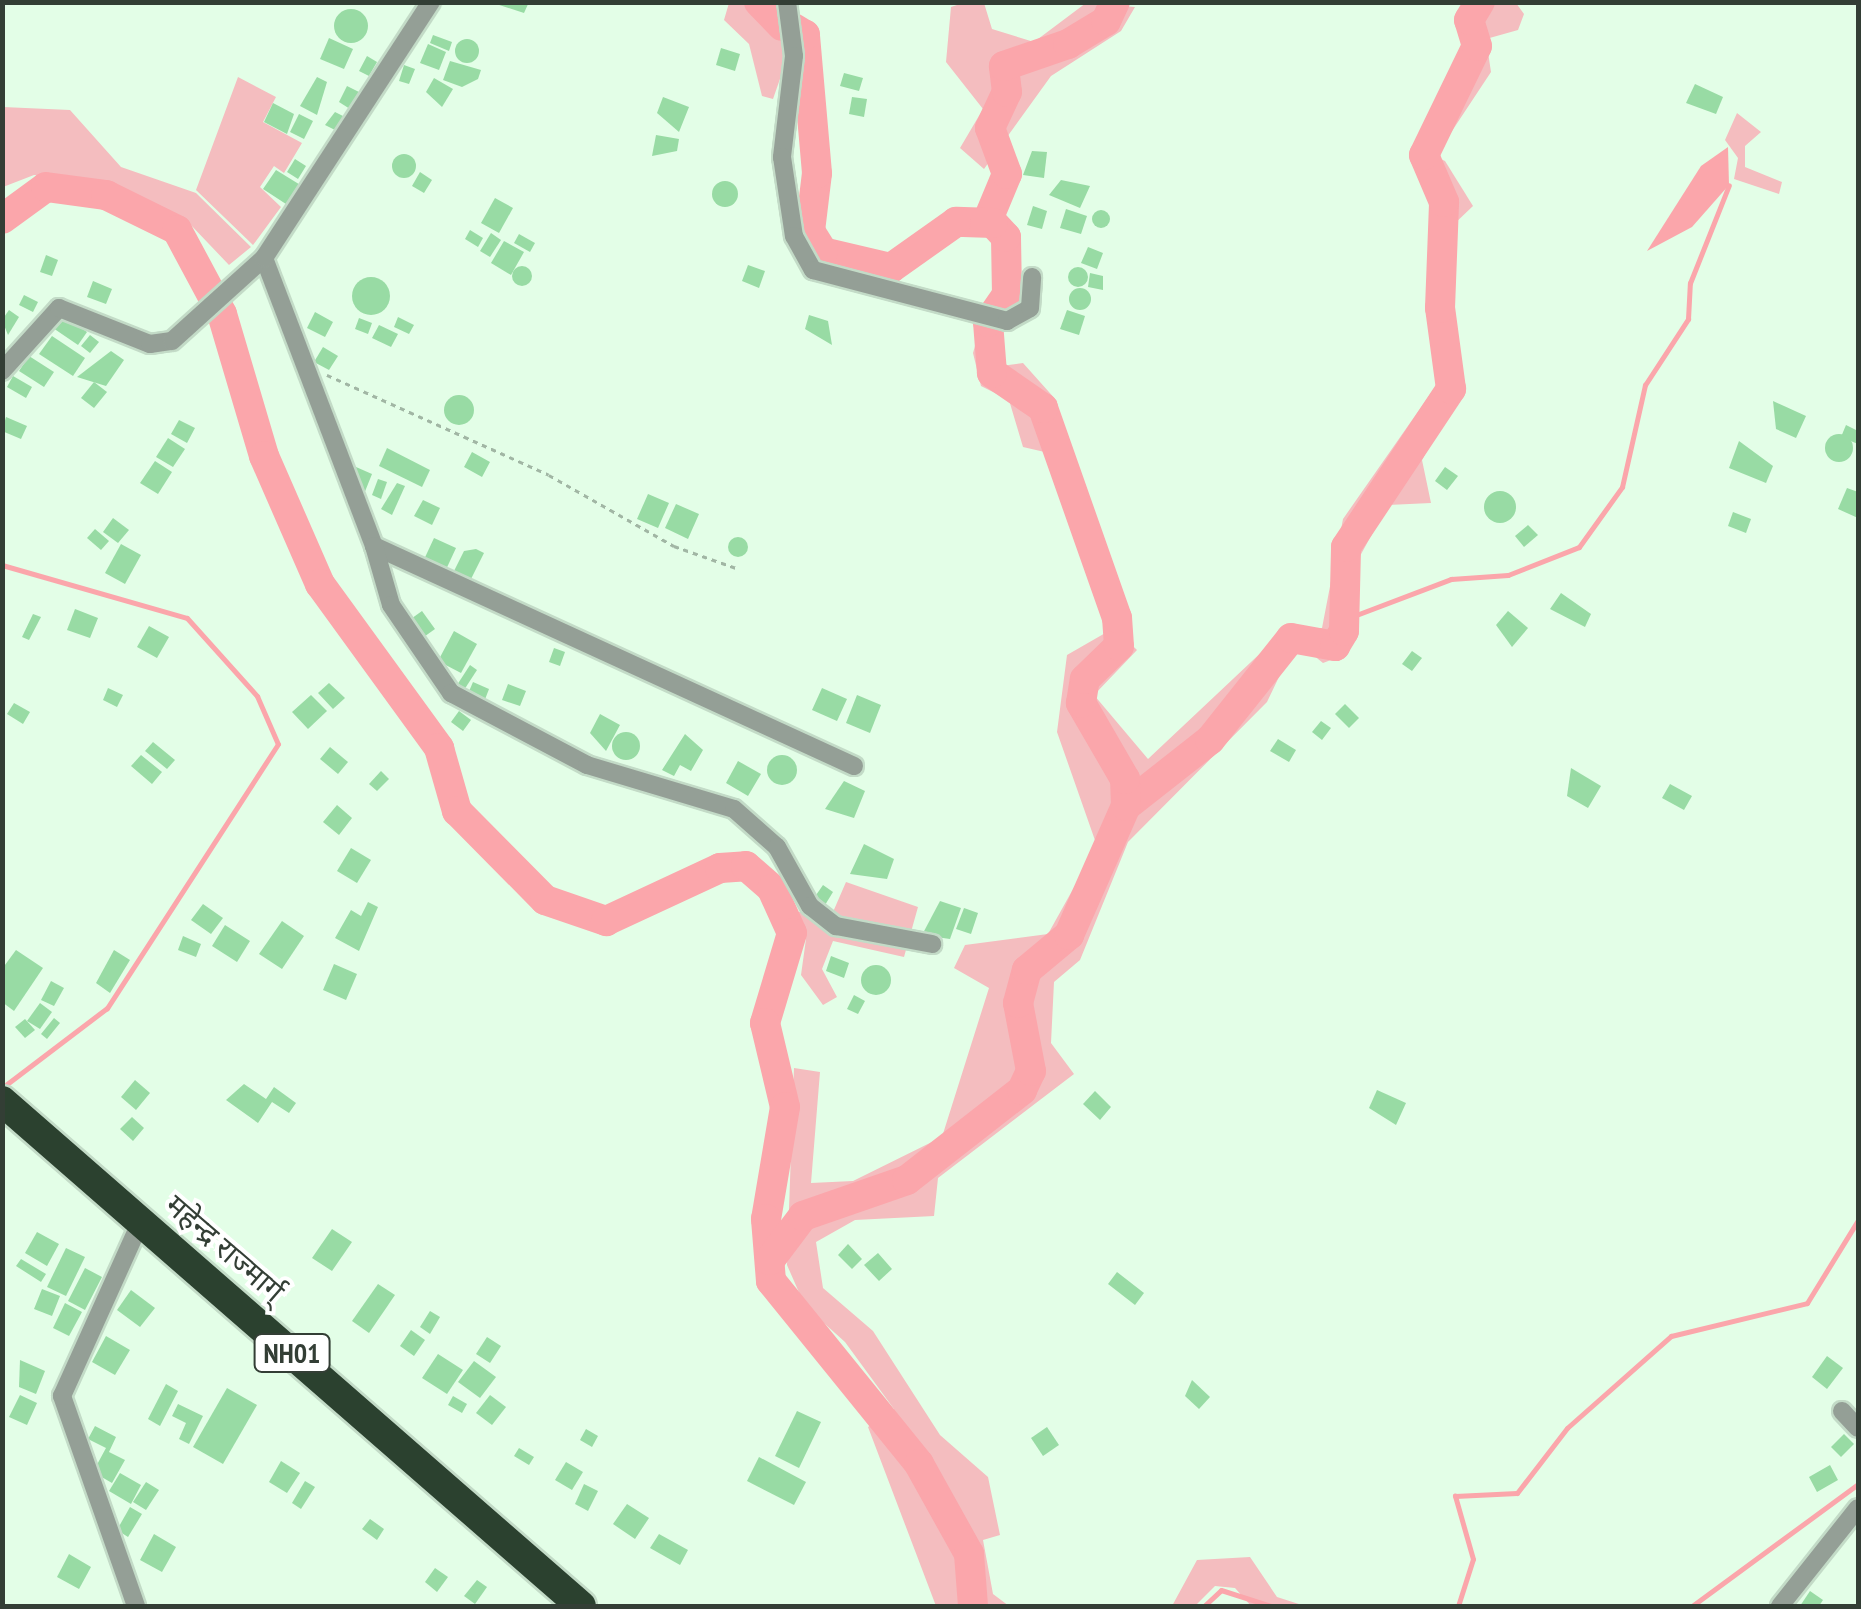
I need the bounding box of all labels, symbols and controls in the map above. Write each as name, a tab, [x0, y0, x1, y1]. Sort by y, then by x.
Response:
street label: महेन्द्र राज्मार्ग्	[158, 1187, 292, 1309]
road number: NH01	[252, 1330, 332, 1376]

